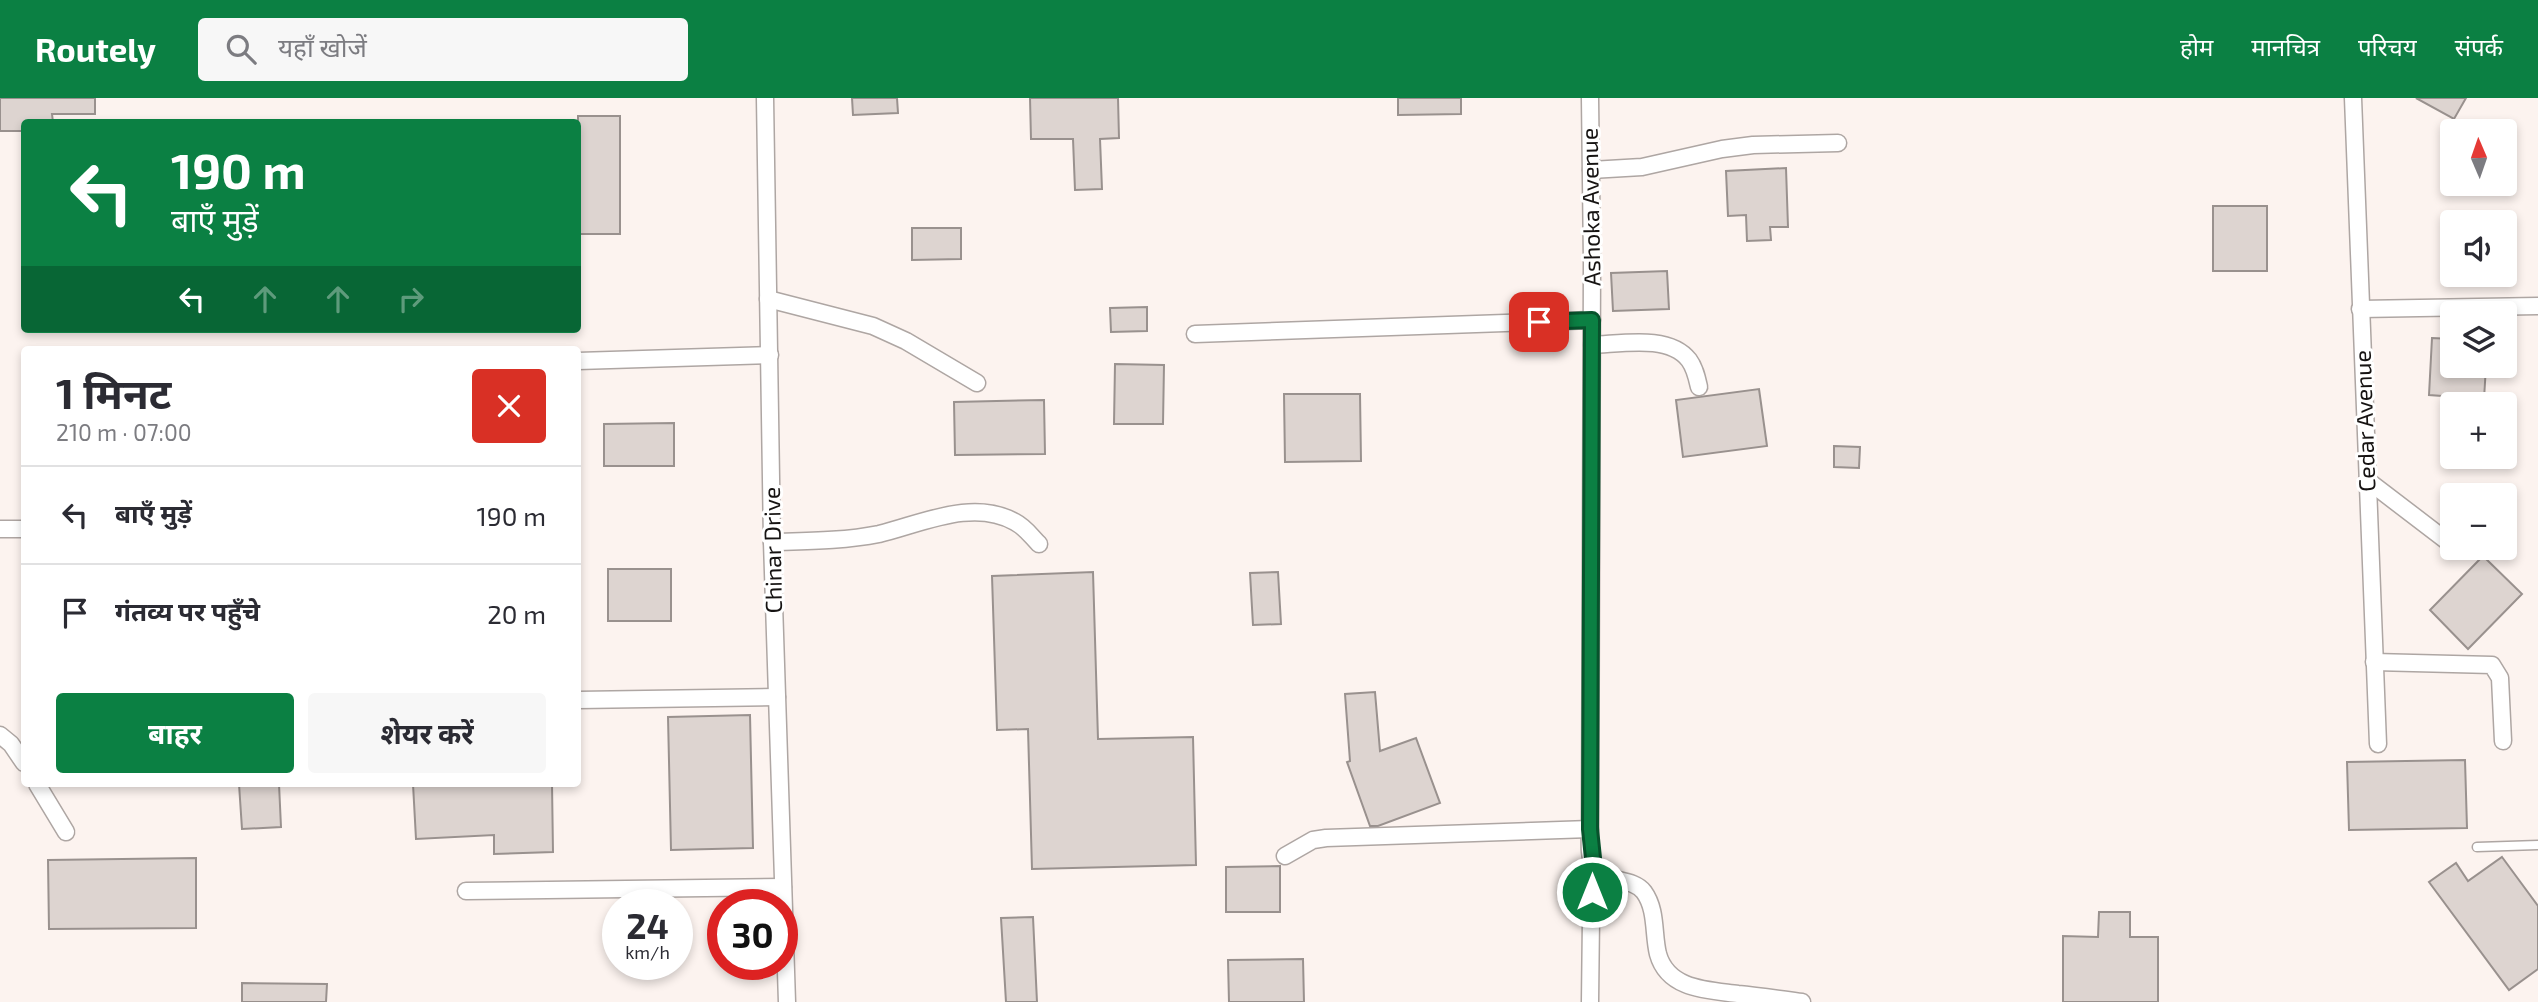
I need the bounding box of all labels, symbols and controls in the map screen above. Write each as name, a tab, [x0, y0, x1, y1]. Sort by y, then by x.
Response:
search box	[198, 18, 688, 81]
text: Routely	[35, 29, 156, 69]
icon: search	[222, 30, 260, 68]
text: यहाँ खोजें	[278, 31, 367, 62]
text: होम	[2180, 32, 2213, 61]
text: मानचित्र	[2251, 32, 2320, 61]
text: परिचय	[2358, 32, 2417, 61]
text: संपर्क	[2455, 32, 2503, 61]
north arrow	[2440, 119, 2516, 196]
map controls	[2440, 119, 2517, 560]
street label: Ashoka Avenue	[1575, 128, 1605, 286]
text: 190 m	[171, 140, 306, 199]
icon: left	[56, 147, 147, 238]
text: बाएँ मुड़ें	[171, 200, 259, 238]
button: sound	[2440, 210, 2517, 287]
icon: left	[173, 280, 211, 318]
icon: ahead	[246, 280, 284, 318]
icon: ahead	[319, 280, 357, 318]
icon: right	[392, 280, 430, 318]
pin	[1509, 292, 1569, 352]
button: layers	[2440, 301, 2517, 378]
icon: arrive	[1520, 303, 1558, 341]
street label: Cedar Avenue	[2348, 350, 2380, 492]
text: 1 मिनट	[56, 367, 171, 417]
button: close	[472, 369, 546, 443]
button: +	[2440, 392, 2517, 469]
text: 210 m · 07:00	[56, 418, 192, 446]
button: −	[2440, 483, 2517, 560]
street label: Chinar Drive	[757, 486, 787, 614]
icon: left	[56, 496, 94, 534]
text: बाएँ मुड़ें	[115, 497, 192, 528]
text: 190 m	[477, 500, 546, 531]
icon: arrive	[56, 594, 94, 632]
text: गंतव्य पर पहुँचे	[115, 595, 260, 626]
text: 20 m	[487, 598, 546, 629]
button: बाहर	[56, 693, 294, 773]
button: शेयर करें	[308, 693, 546, 773]
position arrow	[1555, 855, 1629, 929]
speed limit sign: 30	[707, 889, 798, 980]
text: 24	[626, 904, 669, 946]
text: km/h	[625, 941, 670, 963]

